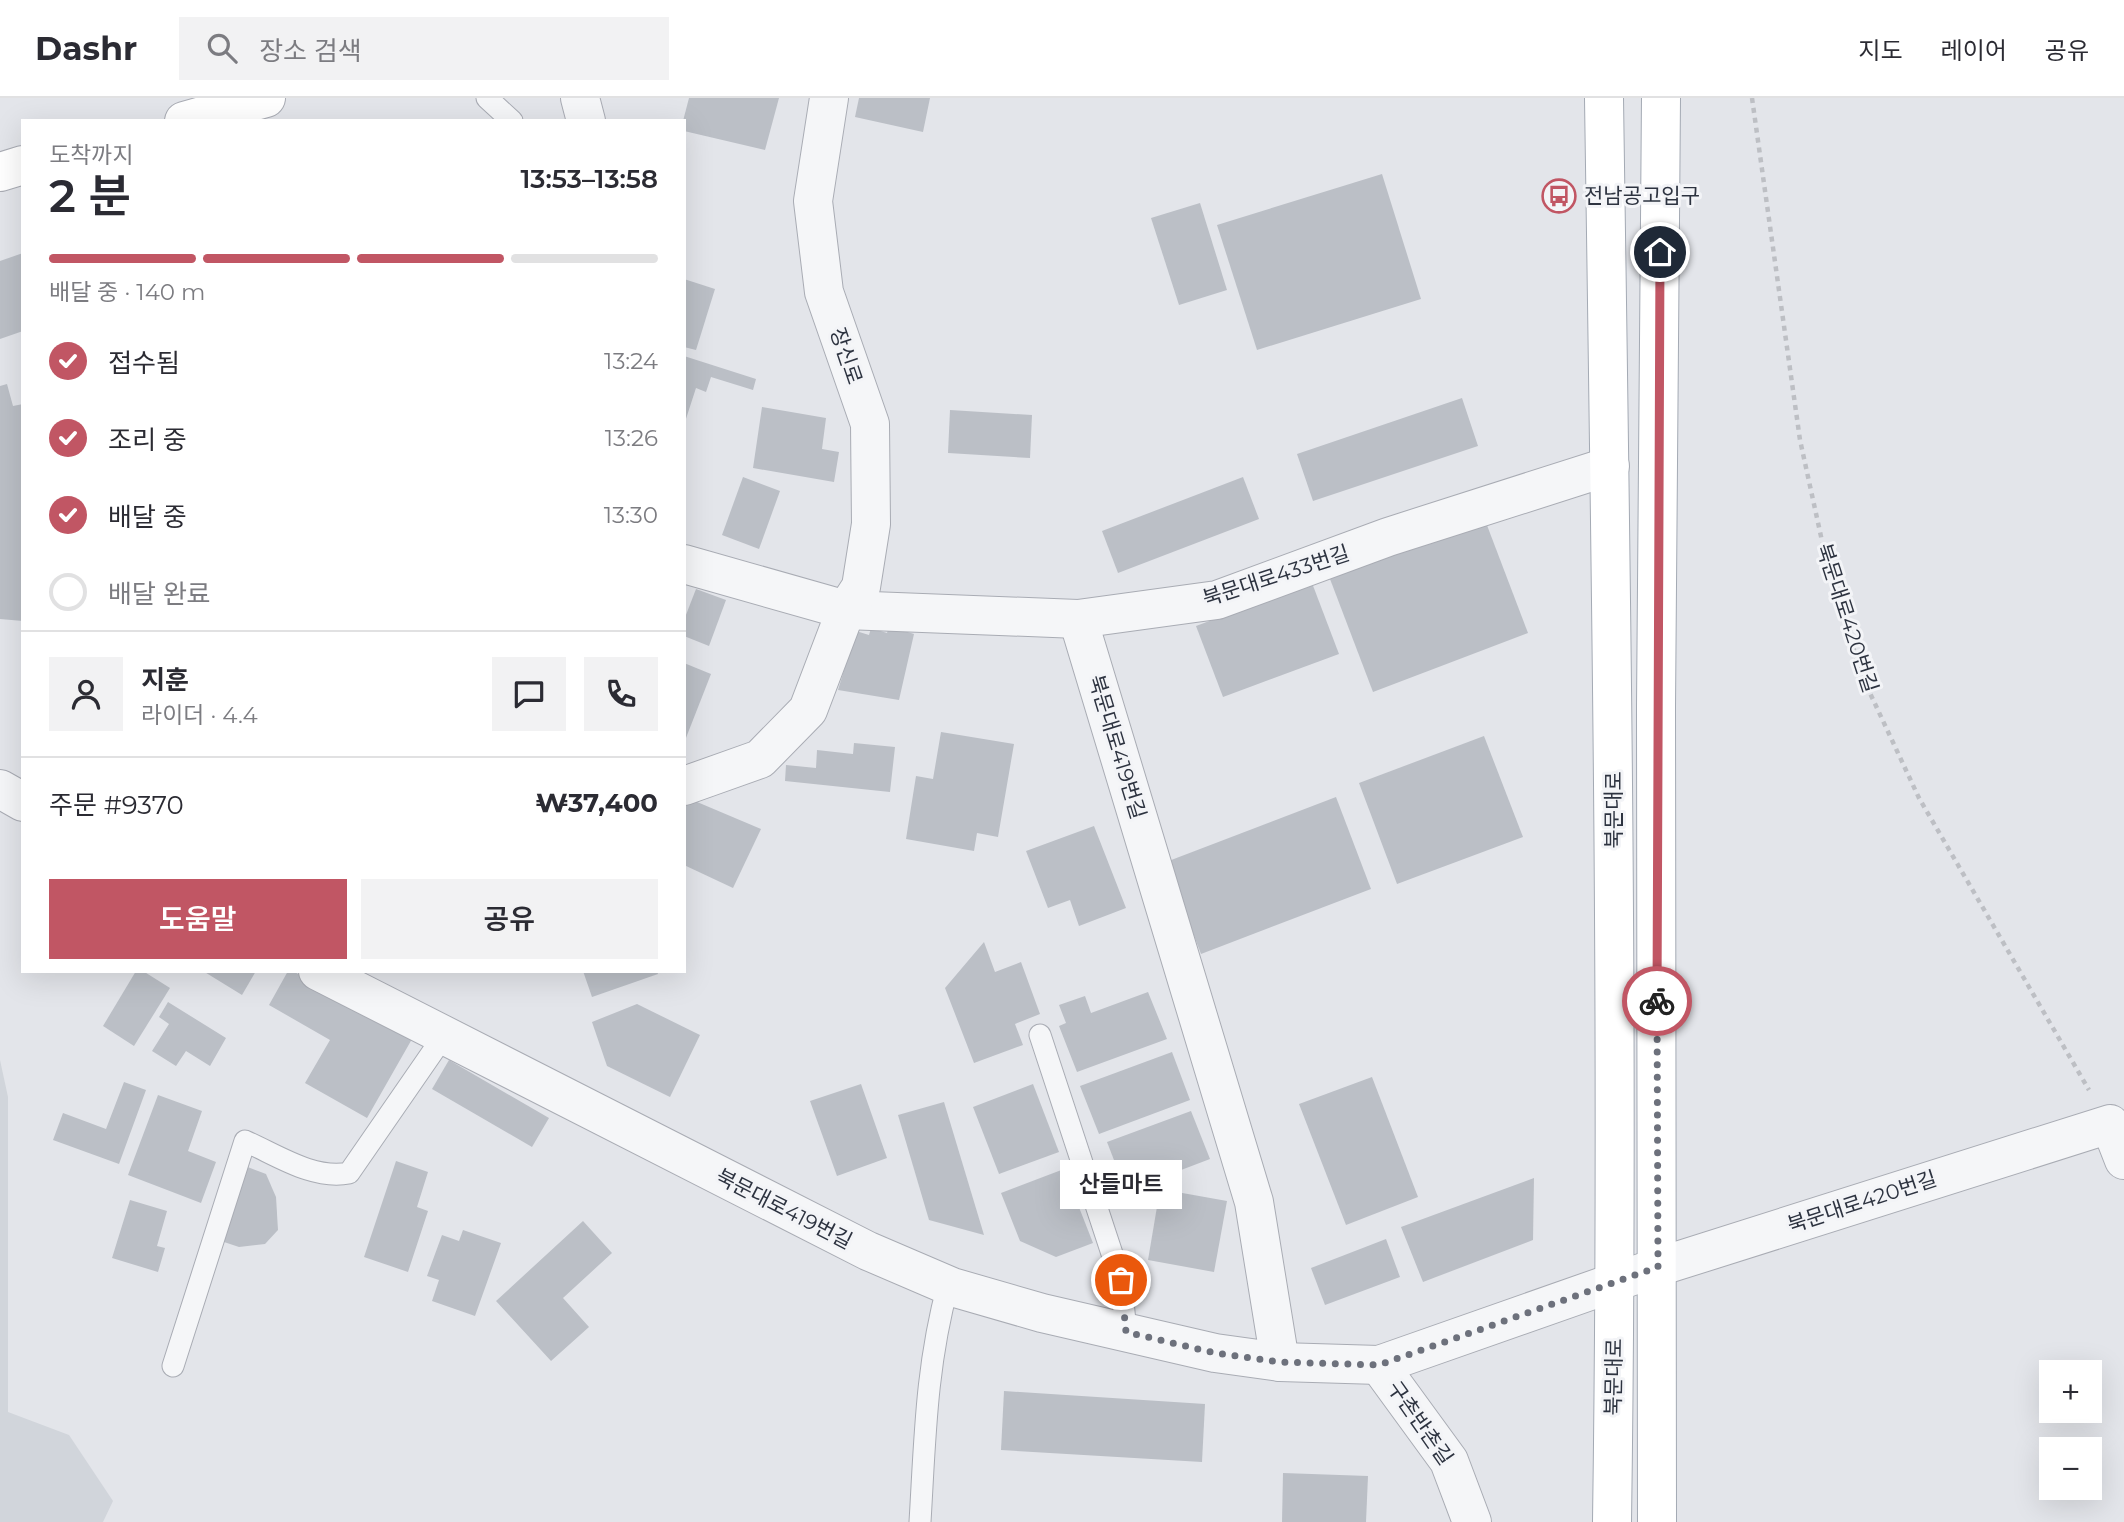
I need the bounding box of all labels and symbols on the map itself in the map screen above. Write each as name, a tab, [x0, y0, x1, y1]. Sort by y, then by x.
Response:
bus stop icon: 전남공고입구	[1540, 177, 1578, 215]
place label: 전남공고입구	[1584, 183, 1700, 208]
pin	[1630, 222, 1690, 282]
street label: 장신로	[825, 324, 868, 387]
street label: 북문대로433번길	[1199, 540, 1353, 611]
street label: 북문대로420번길	[1812, 540, 1883, 696]
street label: 북문대로419번길	[1084, 672, 1151, 822]
street label: 북문대로	[1601, 771, 1626, 849]
courier	[1622, 966, 1692, 1036]
callout: 산들마트	[1060, 1161, 1182, 1210]
street label: 북문대로419번길	[712, 1163, 857, 1254]
street label: 북문대로420번길	[1784, 1166, 1940, 1237]
pin	[1091, 1250, 1151, 1310]
street label: 북문대로	[1600, 1338, 1627, 1416]
street label: 구촌반촌길	[1382, 1376, 1458, 1469]

